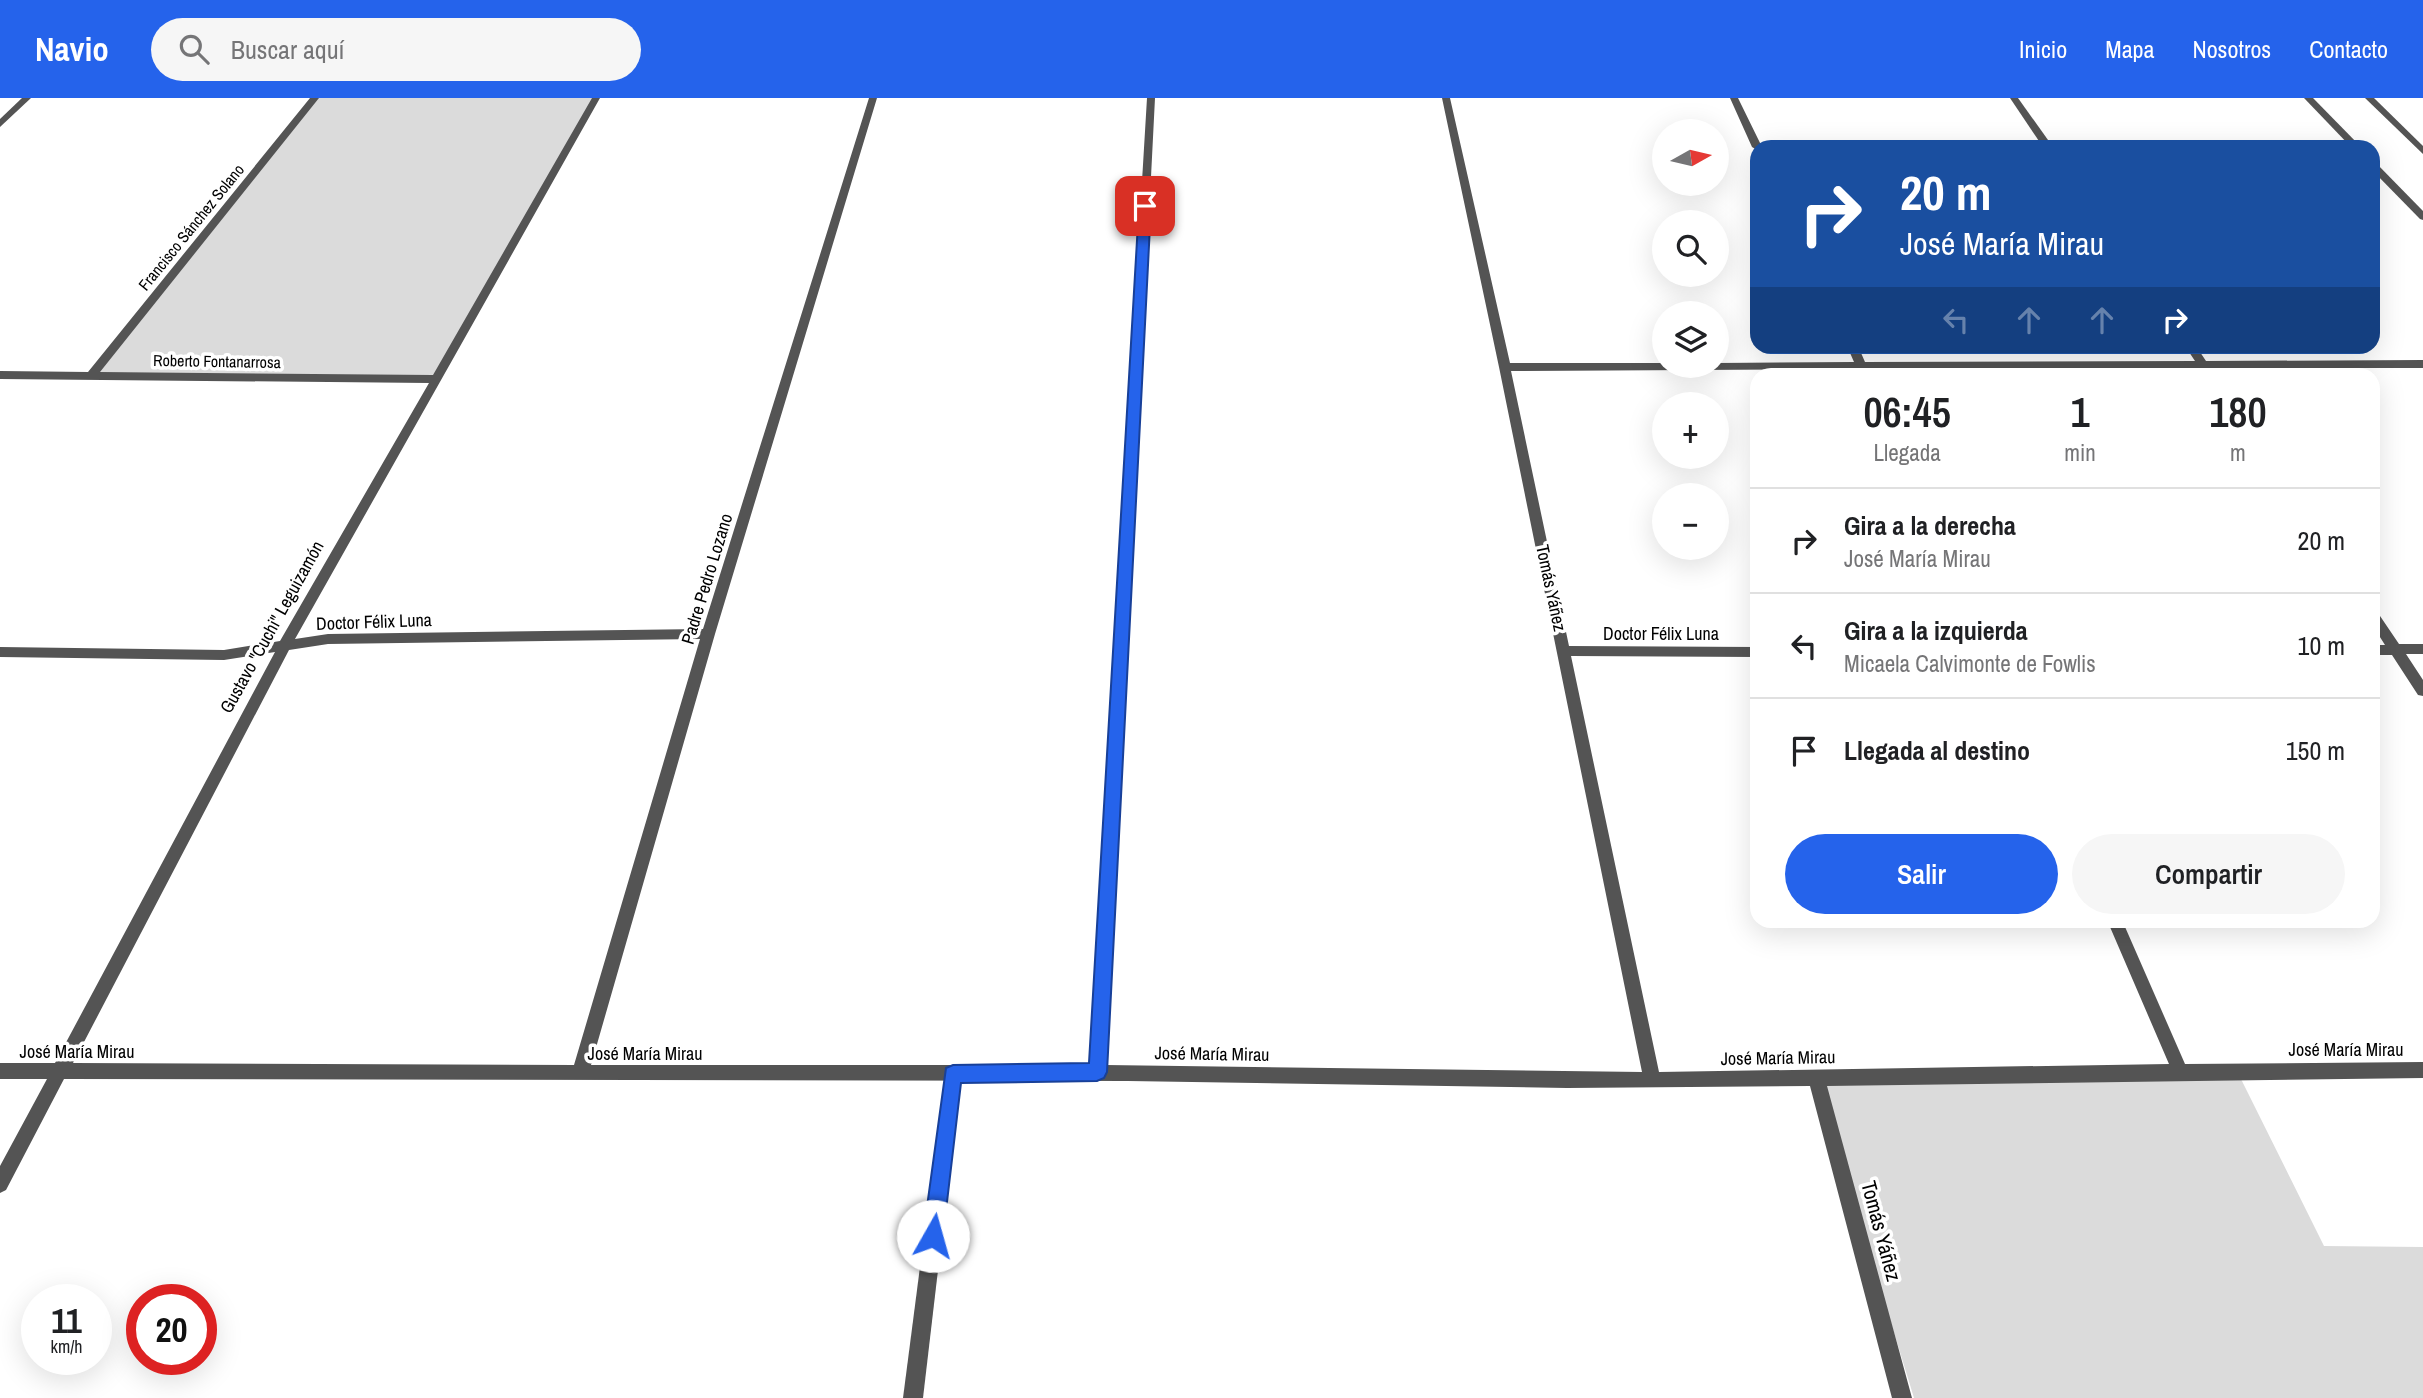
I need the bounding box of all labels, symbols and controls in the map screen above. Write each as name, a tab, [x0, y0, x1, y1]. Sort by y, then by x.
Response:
search box	[151, 18, 641, 81]
text: Navio	[35, 27, 109, 71]
icon: search	[175, 30, 213, 68]
text: Buscar aquí	[231, 32, 344, 67]
text: Inicio	[2019, 33, 2067, 65]
text: Mapa	[2105, 33, 2154, 65]
text: Nosotros	[2192, 33, 2271, 65]
text: Contacto	[2309, 33, 2388, 65]
north arrow	[1652, 119, 1729, 196]
map controls	[1652, 119, 1729, 560]
street label: Francisco Sánchez Solano	[133, 159, 249, 295]
text: 20 m	[1900, 159, 1992, 225]
icon: right	[1785, 168, 1876, 259]
pin	[1115, 176, 1175, 236]
icon: arrive	[1126, 187, 1164, 225]
button: search	[1652, 210, 1729, 287]
text: José María Mirau	[1900, 222, 2104, 265]
button: layers	[1652, 301, 1729, 378]
icon: left	[1937, 301, 1975, 339]
icon: ahead	[2010, 301, 2048, 339]
icon: ahead	[2083, 301, 2121, 339]
icon: right	[2156, 301, 2194, 339]
street label: Roberto Fontanarrosa	[153, 349, 282, 373]
text: 06:45	[1863, 384, 1951, 440]
text: 1	[2070, 384, 2090, 440]
text: 180	[2209, 384, 2267, 440]
button: +	[1652, 392, 1729, 469]
text: Llegada	[1874, 437, 1941, 468]
text: min	[2064, 437, 2096, 468]
text: m	[2230, 437, 2246, 468]
button: −	[1652, 483, 1729, 560]
text: Gira a la derecha	[1844, 508, 2016, 543]
street label: Padre Pedro Lozano	[675, 510, 738, 647]
icon: right	[1785, 522, 1823, 560]
text: 20 m	[2298, 523, 2345, 558]
street label: Gustavo "Cuchi" Leguizamón	[214, 536, 329, 717]
street label: Tomás Yáñez	[1530, 542, 1573, 634]
text: José María Mirau	[1844, 543, 1991, 574]
street label: Doctor Félix Luna	[316, 607, 432, 636]
text: Gira a la izquierda	[1844, 613, 2028, 648]
street label: Doctor Félix Luna	[1603, 621, 1719, 646]
icon: left	[1785, 627, 1823, 665]
text: 10 m	[2298, 628, 2345, 663]
text: Micaela Calvimonte de Fowlis	[1844, 648, 2096, 679]
icon: arrive	[1785, 732, 1823, 770]
text: Llegada al destino	[1844, 733, 2030, 768]
text: 150 m	[2286, 733, 2345, 768]
button: Salir	[1785, 834, 2058, 914]
button: Compartir	[2072, 834, 2345, 914]
street label: José María Mirau	[2289, 1037, 2403, 1062]
street label: José María Mirau	[20, 1039, 134, 1064]
street label: José María Mirau	[1154, 1040, 1270, 1067]
street label: José María Mirau	[588, 1041, 702, 1066]
street label: José María Mirau	[1720, 1044, 1836, 1071]
street label: Tomás Yáñez	[1854, 1177, 1909, 1285]
position arrow	[896, 1199, 970, 1273]
speed limit sign: 20	[126, 1284, 217, 1375]
text: 11	[51, 1297, 82, 1344]
text: km/h	[51, 1334, 83, 1359]

